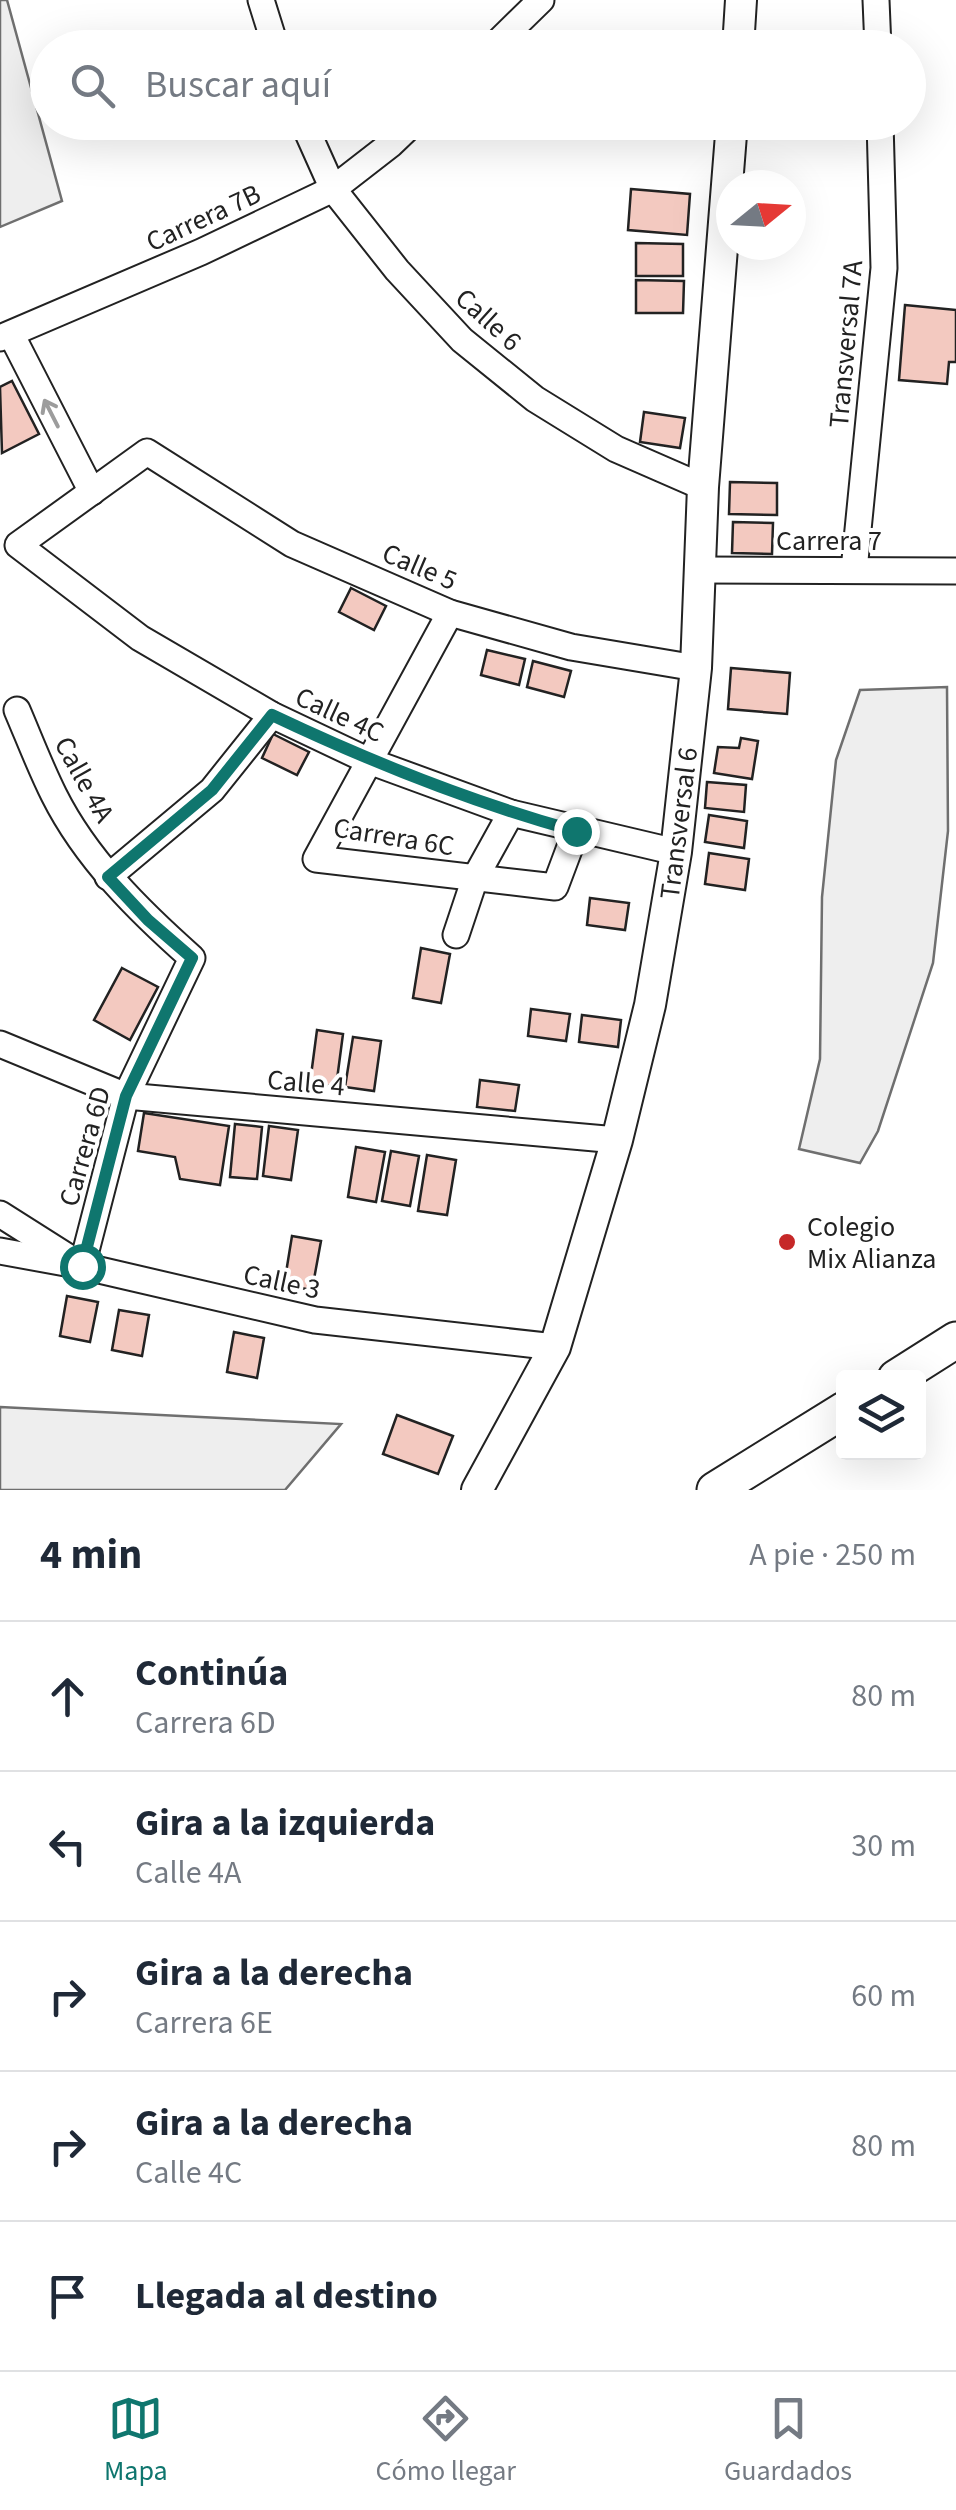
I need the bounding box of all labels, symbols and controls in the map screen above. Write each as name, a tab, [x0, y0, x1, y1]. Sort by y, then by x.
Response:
search box	[30, 30, 926, 140]
icon: search	[65, 58, 120, 113]
text: Buscar aquí	[145, 58, 331, 112]
north arrow	[716, 170, 806, 260]
street label: Carrera 7B	[140, 174, 267, 262]
street label: Transversal 7A	[819, 258, 873, 430]
street label: Calle 6	[446, 279, 531, 361]
one-way arrow	[41, 398, 60, 428]
street label: Carrera 7	[776, 521, 882, 561]
street label: Calle 5	[376, 533, 463, 601]
street label: Calle 4C	[289, 677, 391, 753]
street label: Calle 4A	[44, 729, 125, 831]
street label: Transversal 6	[650, 745, 708, 901]
street label: Carrera 6C	[331, 808, 457, 866]
route end	[554, 809, 600, 855]
street label: Calle 4	[265, 1060, 346, 1106]
street label: Carrera 6D	[49, 1082, 121, 1211]
place label: Colegio Mix Alianza	[807, 1207, 936, 1279]
marker: Colegio Mix Alianza	[776, 1231, 798, 1253]
route start	[60, 1244, 106, 1290]
street label: Calle 3	[240, 1254, 324, 1310]
map controls	[836, 1370, 926, 1460]
button: layers	[836, 1370, 926, 1460]
text: 4 min	[40, 1525, 142, 1585]
text: A pie · 250 m	[749, 1532, 916, 1578]
text: Continúa	[135, 1646, 288, 1700]
icon: ahead	[40, 1669, 95, 1724]
text: 80 m	[851, 1673, 916, 1719]
text: Carrera 6D	[135, 1700, 276, 1746]
text: Gira a la izquierda	[135, 1796, 435, 1850]
icon: left	[40, 1819, 95, 1874]
text: 30 m	[851, 1823, 916, 1869]
text: Calle 4A	[135, 1850, 241, 1896]
text: Gira a la derecha	[135, 1946, 413, 2000]
icon: right	[40, 1969, 95, 2024]
text: 60 m	[851, 1973, 916, 2019]
text: Carrera 6E	[135, 2000, 273, 2046]
text: Gira a la derecha	[135, 2096, 413, 2150]
icon: right	[40, 2119, 95, 2174]
text: 80 m	[851, 2123, 916, 2169]
text: Calle 4C	[135, 2150, 242, 2196]
icon: arrive	[40, 2269, 95, 2324]
text: Llegada al destino	[135, 2269, 438, 2323]
tab: Mapa	[104, 2391, 168, 2491]
tab: Cómo llegar	[376, 2391, 516, 2491]
tab: Guardados	[724, 2391, 852, 2491]

